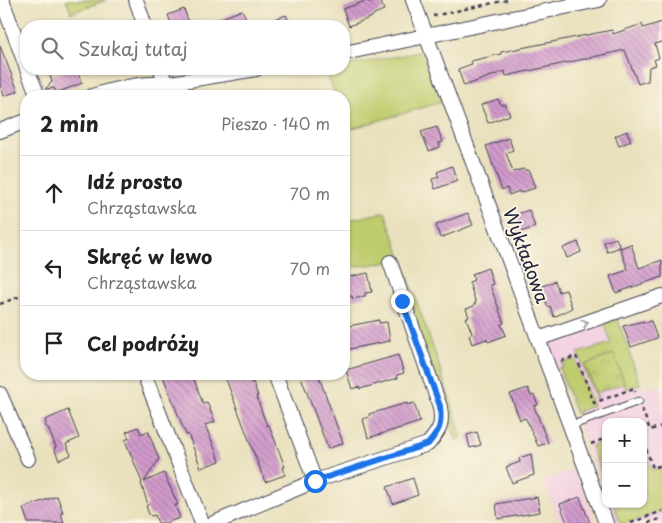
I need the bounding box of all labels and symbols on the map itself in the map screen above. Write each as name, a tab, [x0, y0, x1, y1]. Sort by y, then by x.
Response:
street label: Wykładowa	[497, 203, 557, 307]
route end	[391, 290, 414, 313]
one-way arrow	[580, 319, 588, 329]
route start	[304, 470, 327, 493]

